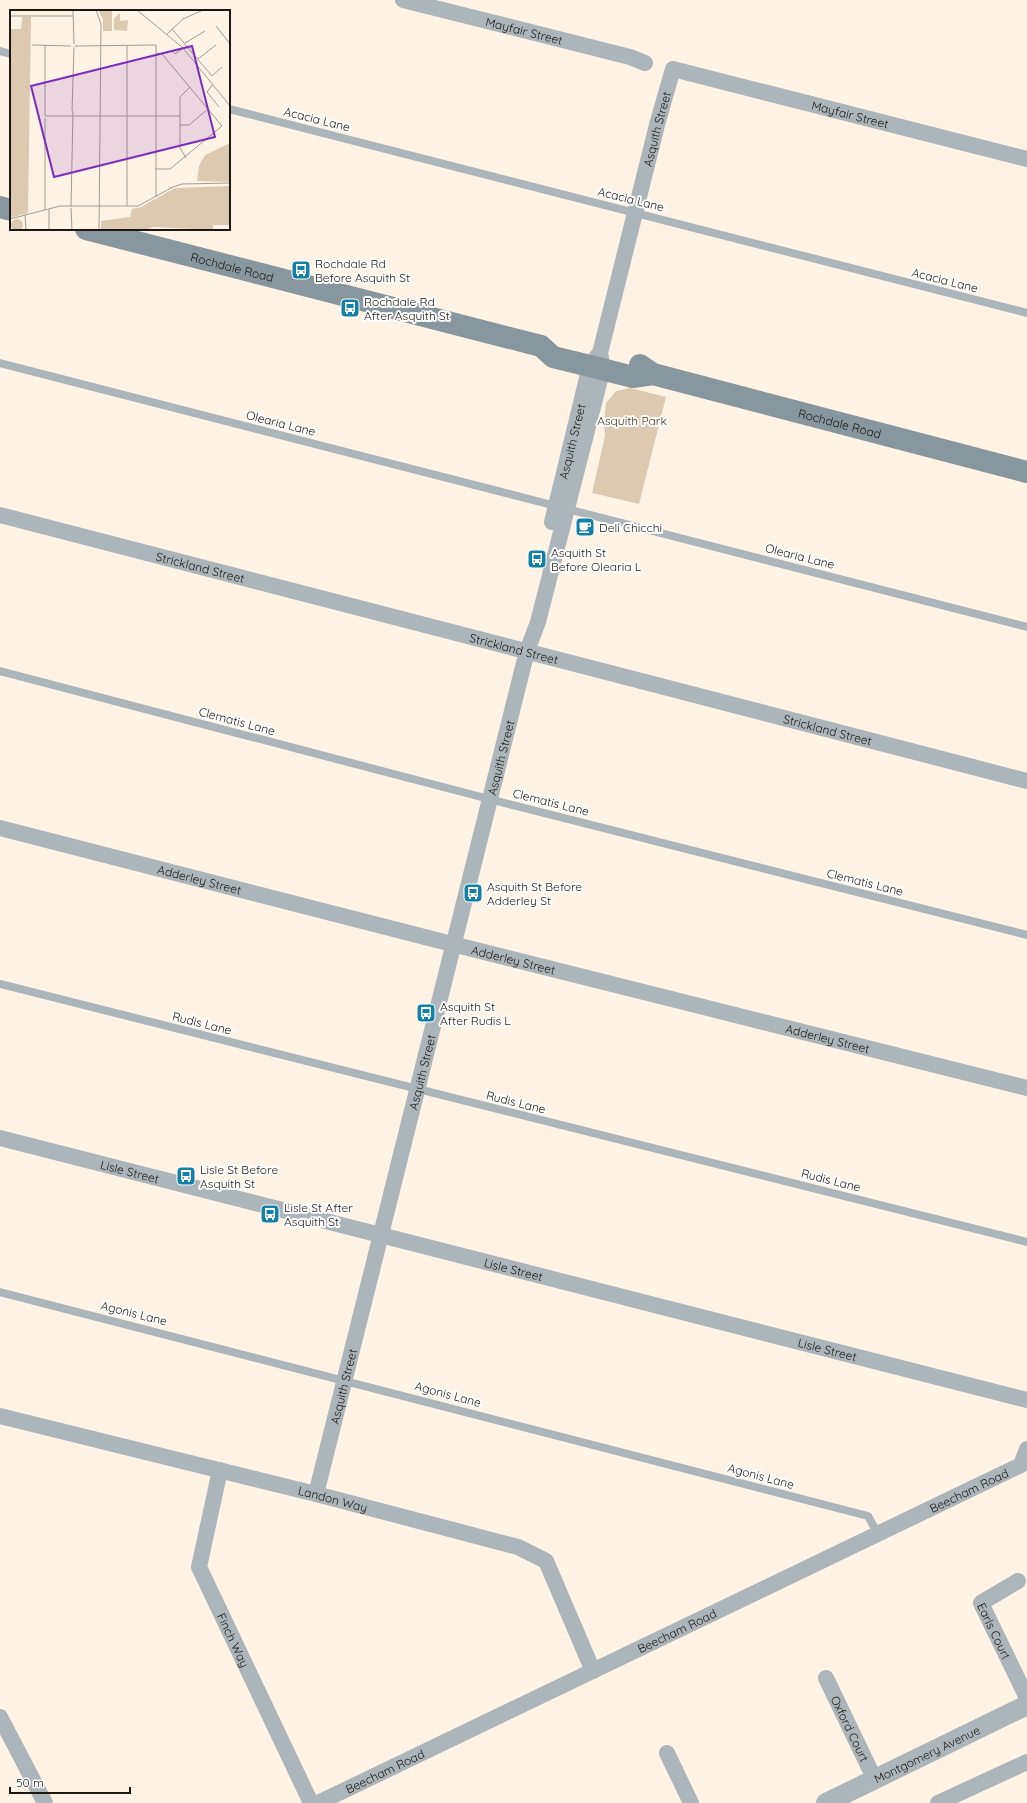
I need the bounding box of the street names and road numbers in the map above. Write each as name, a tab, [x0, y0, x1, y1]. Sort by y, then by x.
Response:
street label: Mayfair Street	[484, 14, 564, 47]
street label: Asquith Street	[639, 90, 674, 168]
street label: Mayfair Street	[810, 97, 890, 131]
street label: Acacia Lane	[282, 104, 352, 135]
street label: Acacia Lane	[596, 184, 666, 215]
street label: Rochdale Road	[189, 249, 275, 284]
street label: Acacia Lane	[910, 265, 980, 296]
street label: Asquith Street	[555, 402, 588, 481]
street label: Rochdale Road	[797, 405, 883, 441]
street label: Olearia Lane	[245, 407, 317, 439]
street label: Olearia Lane	[764, 540, 836, 572]
street label: Strickland Street	[154, 548, 246, 586]
street label: Strickland Street	[468, 629, 560, 667]
street label: Clematis Lane	[197, 704, 277, 738]
street label: Strickland Street	[782, 711, 874, 748]
street label: Asquith Street	[484, 718, 517, 797]
street label: Clematis Lane	[511, 785, 591, 819]
street label: Adderley Street	[156, 861, 243, 897]
street label: Clematis Lane	[825, 865, 905, 899]
street label: Adderley Street	[470, 942, 557, 977]
street label: Rudis Lane	[171, 1008, 234, 1038]
street label: Adderley Street	[784, 1020, 871, 1056]
street label: Asquith Street	[405, 1033, 438, 1111]
street label: Rudis Lane	[485, 1087, 548, 1117]
street label: Lisle Street	[99, 1156, 161, 1186]
street label: Rudis Lane	[800, 1165, 863, 1195]
street label: Lisle Street	[483, 1254, 545, 1284]
street label: Agonis Lane	[99, 1297, 169, 1329]
street label: Lisle Street	[797, 1334, 858, 1364]
street label: Asquith Street	[326, 1347, 360, 1426]
street label: Agonis Lane	[413, 1378, 483, 1410]
street label: Agonis Lane	[726, 1460, 796, 1492]
street label: Beecham Road	[927, 1465, 1011, 1515]
street label: Landon Way	[297, 1482, 369, 1515]
street label: Earls Court	[974, 1600, 1015, 1662]
street label: Beecham Road	[635, 1605, 719, 1656]
street label: Finch Way	[214, 1610, 253, 1669]
street label: Oxford Court	[828, 1693, 873, 1764]
street label: Montgomery Avenue	[871, 1722, 982, 1786]
street label: Beecham Road	[343, 1746, 427, 1796]

